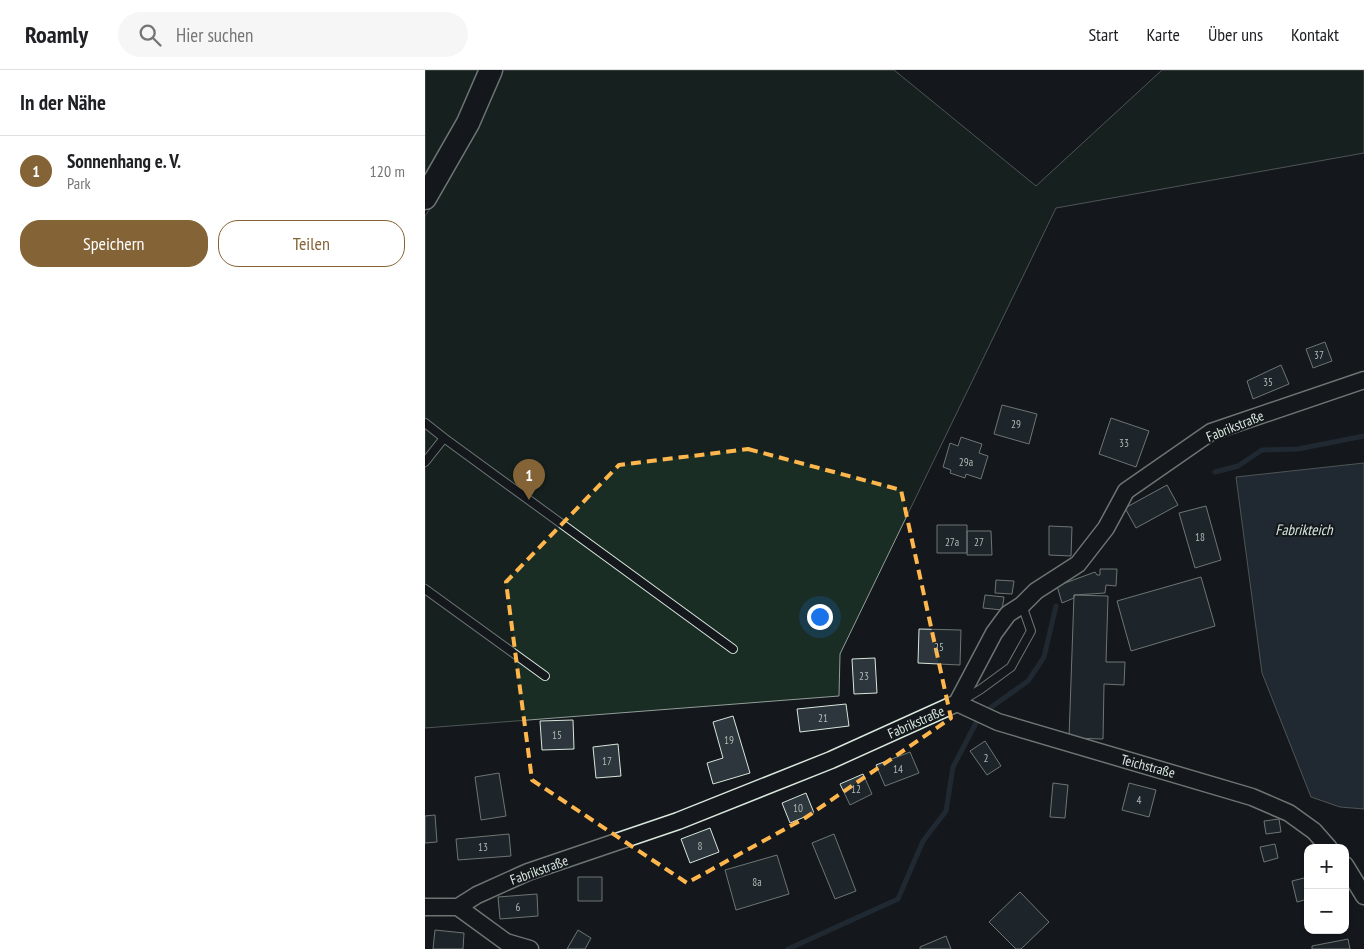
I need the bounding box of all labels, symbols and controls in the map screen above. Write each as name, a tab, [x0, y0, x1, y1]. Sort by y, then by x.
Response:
search box	[118, 12, 468, 57]
text: Roamly	[25, 19, 88, 50]
icon: search	[136, 21, 164, 49]
text: Hier suchen	[176, 23, 253, 47]
text: Start	[1088, 23, 1119, 46]
text: Karte	[1147, 23, 1180, 46]
text: Über uns	[1208, 23, 1263, 46]
text: Kontakt	[1291, 23, 1339, 46]
text: In der Nähe	[20, 89, 106, 116]
text: Sonnenhang e. V.	[67, 149, 181, 173]
text: 1	[32, 161, 40, 181]
text: 120 m	[370, 161, 405, 181]
text: Park	[67, 173, 91, 193]
button: Speichern	[20, 220, 208, 267]
button: Teilen	[218, 220, 405, 267]
house number: 37	[1314, 348, 1324, 362]
house number: 35	[1263, 375, 1273, 389]
street label: Fabrikstraße	[1204, 406, 1267, 446]
house number: 29	[1011, 417, 1021, 431]
house number: 33	[1119, 436, 1129, 450]
house number: 29a	[959, 455, 973, 469]
pin: 1	[513, 459, 545, 500]
water label: Fabrikteich	[1275, 520, 1334, 539]
house number: 18	[1195, 530, 1205, 544]
house number: 27a	[945, 535, 959, 549]
house number: 27	[974, 535, 984, 549]
your location	[807, 604, 833, 630]
house number: 25	[934, 640, 944, 654]
house number: 23	[859, 669, 869, 683]
street label: Fabrikstraße	[885, 701, 947, 743]
house number: 21	[818, 711, 828, 725]
house number: 15	[552, 728, 562, 742]
house number: 19	[724, 733, 734, 747]
street label: Teichstraße	[1119, 750, 1177, 782]
house number: 2	[984, 751, 989, 765]
house number: 17	[602, 754, 612, 768]
house number: 14	[893, 762, 903, 776]
house number: 12	[851, 782, 861, 796]
house number: 4	[1137, 793, 1142, 807]
house number: 10	[793, 801, 803, 815]
house number: 8	[698, 839, 703, 853]
house number: 13	[478, 840, 488, 854]
map controls	[1304, 844, 1349, 934]
button: +	[1304, 844, 1349, 889]
street label: Fabrikstraße	[508, 851, 571, 889]
house number: 8a	[752, 875, 762, 889]
button: −	[1304, 889, 1349, 934]
house number: 6	[516, 900, 521, 914]

